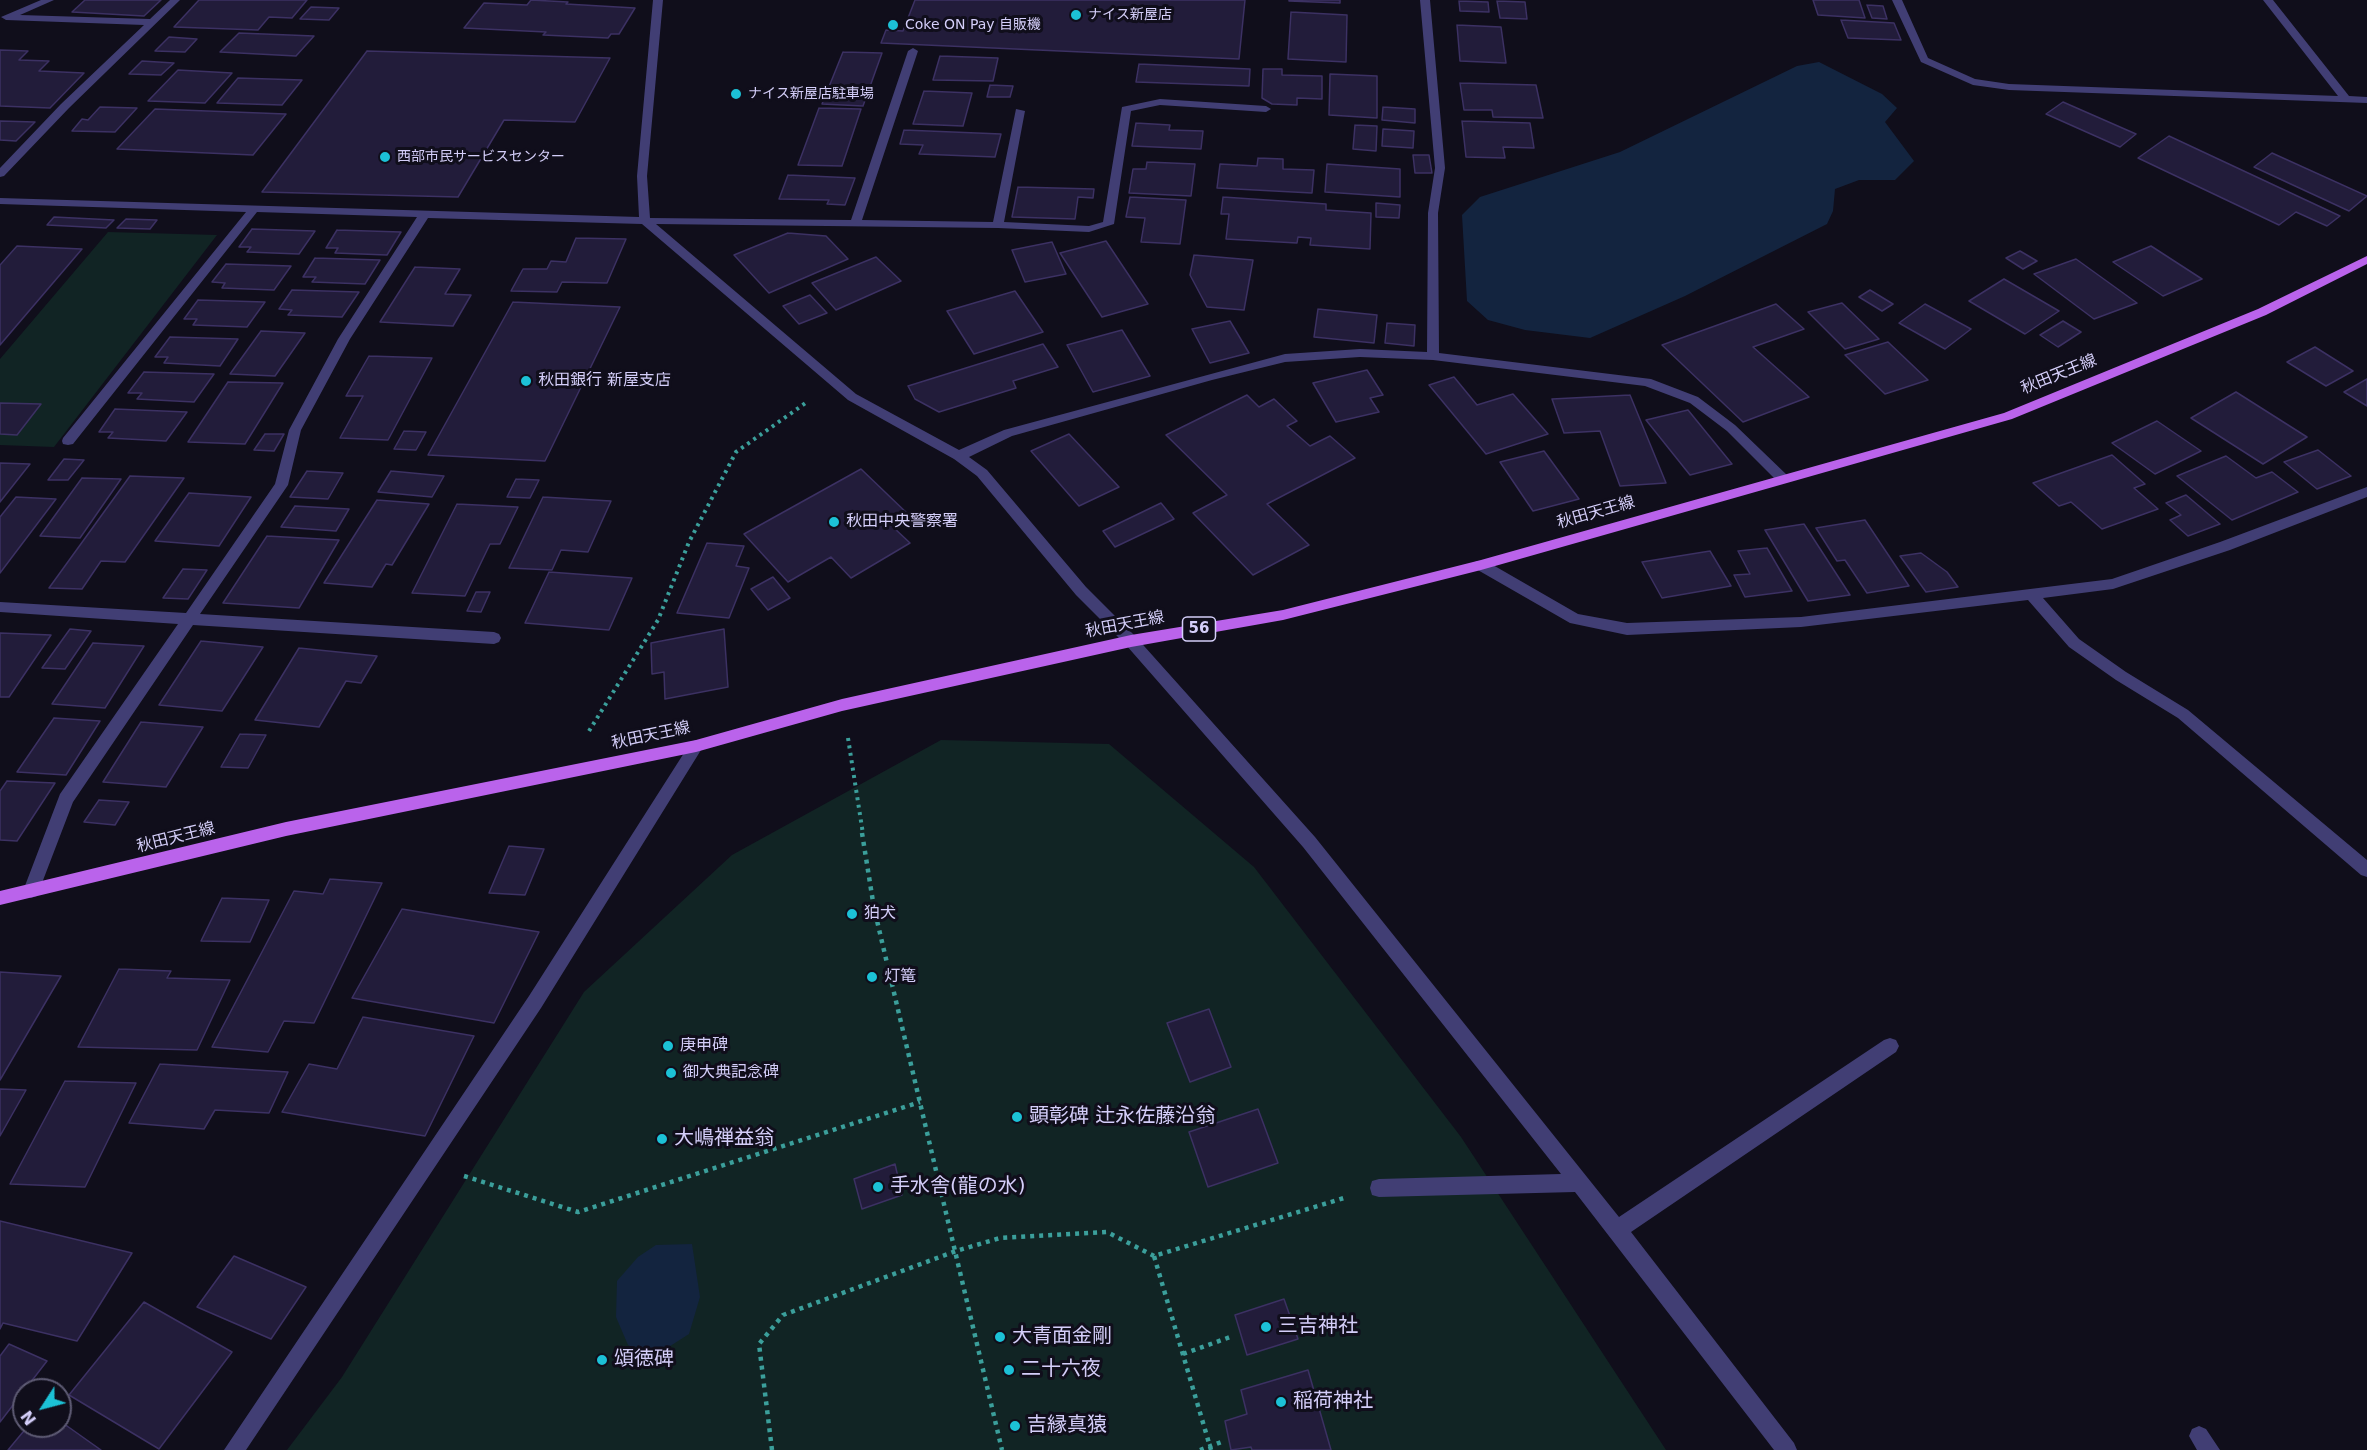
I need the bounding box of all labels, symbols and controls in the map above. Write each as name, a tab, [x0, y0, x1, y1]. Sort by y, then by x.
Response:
place label: ナイス新屋店	[1088, 7, 1172, 23]
marker: ナイス新屋店	[1069, 8, 1083, 22]
place label: Coke ON Pay 自販機	[905, 17, 1041, 33]
marker: Coke ON Pay 自販機	[886, 18, 900, 32]
place label: ナイス新屋店駐車場	[748, 86, 874, 102]
marker: ナイス新屋店駐車場	[729, 87, 743, 101]
place label: 西部市民サービスセンター	[397, 149, 565, 165]
marker: 西部市民サービスセンター	[378, 150, 392, 164]
street label: 秋田天王線	[2018, 351, 2100, 399]
place label: 秋田銀行 新屋支店	[538, 371, 671, 391]
marker: 秋田銀行 新屋支店	[519, 374, 533, 388]
street label: 秋田天王線	[1555, 493, 1637, 533]
place label: 秋田中央警察署	[846, 512, 958, 532]
marker: 秋田中央警察署	[827, 515, 841, 529]
street label: 秋田天王線	[1084, 608, 1166, 642]
road number: 56	[1182, 617, 1216, 641]
street label: 秋田天王線	[610, 718, 692, 754]
street label: 秋田天王線	[135, 819, 217, 857]
place label: 狛犬	[864, 904, 896, 924]
marker: 狛犬	[845, 907, 859, 921]
place label: 灯篭	[884, 967, 916, 987]
marker: 灯篭	[865, 970, 879, 984]
place label: 庚申碑	[680, 1036, 728, 1056]
marker: 庚申碑	[661, 1039, 675, 1053]
place label: 御大典記念碑	[683, 1063, 779, 1083]
marker: 御大典記念碑	[664, 1066, 678, 1080]
place label: 顕彰碑 辻永佐藤沿翁	[1029, 1105, 1215, 1129]
marker: 顕彰碑 辻永佐藤沿翁	[1010, 1110, 1024, 1124]
place label: 大嶋禅益翁	[674, 1127, 774, 1151]
marker: 大嶋禅益翁	[655, 1132, 669, 1146]
place label: 手水舎(龍の水)	[890, 1175, 1026, 1199]
marker: 手水舎(龍の水)	[871, 1180, 885, 1194]
place label: 三吉神社	[1278, 1315, 1358, 1339]
marker: 三吉神社	[1259, 1320, 1273, 1334]
place label: 大青面金剛	[1012, 1325, 1112, 1349]
marker: 大青面金剛	[993, 1330, 1007, 1344]
place label: 頌徳碑	[614, 1348, 674, 1372]
marker: 頌徳碑	[595, 1353, 609, 1367]
place label: 二十六夜	[1021, 1358, 1101, 1382]
marker: 二十六夜	[1002, 1363, 1016, 1377]
north arrow	[12, 1378, 72, 1438]
place label: 稲荷神社	[1293, 1390, 1373, 1414]
marker: 稲荷神社	[1274, 1395, 1288, 1409]
text: N	[17, 1407, 40, 1429]
place label: 吉縁真猿	[1027, 1414, 1107, 1438]
marker: 吉縁真猿	[1008, 1419, 1022, 1433]

